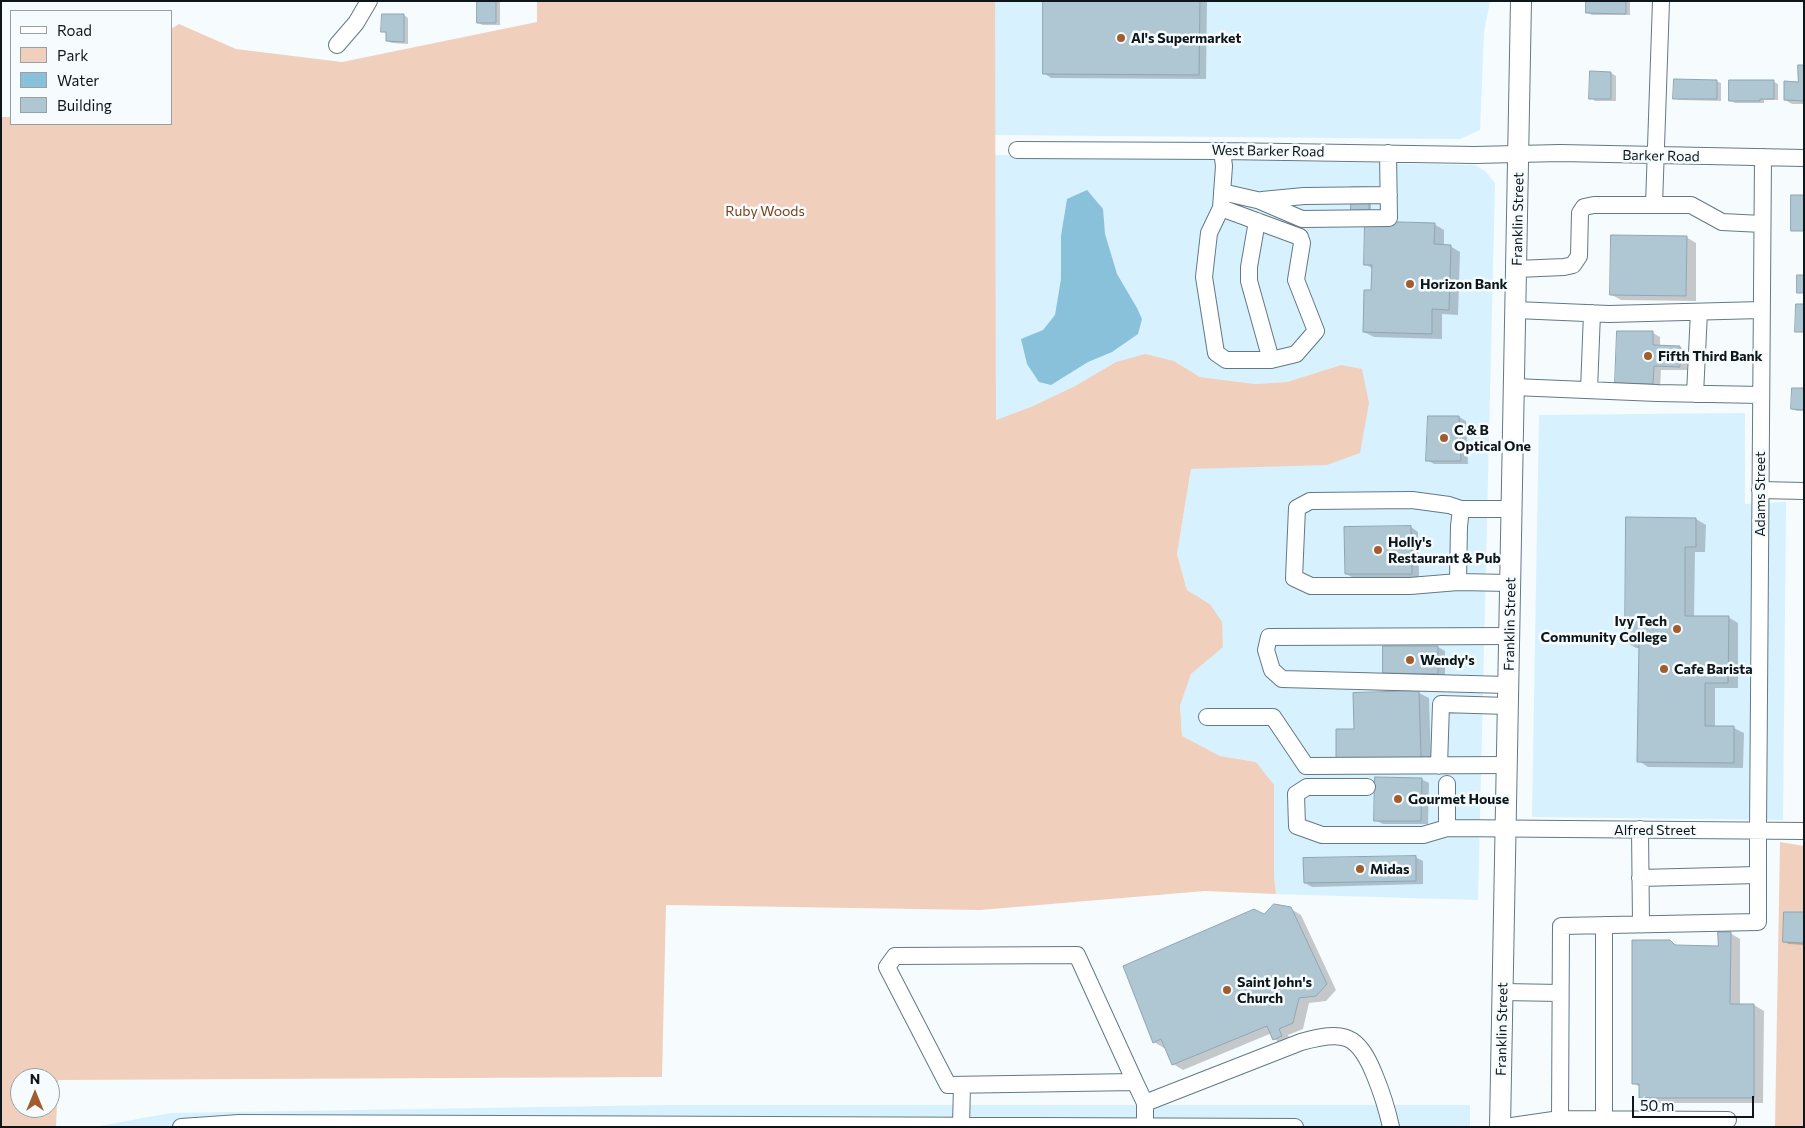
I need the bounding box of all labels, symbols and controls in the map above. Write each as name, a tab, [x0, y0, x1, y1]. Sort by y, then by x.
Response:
legend	[10, 10, 172, 125]
text: Road	[57, 21, 92, 39]
place label: Al's Supermarket	[1131, 30, 1241, 46]
marker: Al's Supermarket	[1115, 32, 1127, 44]
text: Park	[57, 46, 88, 64]
text: Water	[57, 71, 99, 89]
text: Building	[57, 96, 112, 114]
street label: West Barker Road	[1211, 142, 1325, 160]
street label: Barker Road	[1622, 147, 1700, 165]
street label: Franklin Street	[1509, 172, 1527, 266]
park label: Ruby Woods	[725, 203, 805, 219]
place label: Horizon Bank	[1420, 276, 1508, 292]
marker: Horizon Bank	[1404, 278, 1416, 290]
place label: Fifth Third Bank	[1658, 348, 1763, 364]
marker: Fifth Third Bank	[1642, 350, 1654, 362]
place label: C & B Optical One	[1454, 422, 1531, 454]
marker: C & B Optical One	[1438, 432, 1450, 444]
street label: Adams Street	[1752, 451, 1768, 537]
place label: Holly's Restaurant & Pub	[1388, 534, 1501, 566]
marker: Holly's Restaurant & Pub	[1372, 544, 1384, 556]
street label: Franklin Street	[1501, 577, 1519, 671]
place label: Ivy Tech Community College	[1541, 613, 1667, 646]
marker: Ivy Tech Community College	[1671, 623, 1683, 635]
place label: Wendy's	[1420, 652, 1475, 668]
marker: Wendy's	[1404, 654, 1416, 666]
place label: Cafe Barista	[1674, 661, 1753, 677]
marker: Cafe Barista	[1658, 663, 1670, 675]
place label: Gourmet House	[1408, 791, 1509, 807]
marker: Gourmet House	[1392, 793, 1404, 805]
street label: Alfred Street	[1614, 822, 1696, 838]
place label: Midas	[1370, 861, 1409, 877]
marker: Midas	[1354, 863, 1366, 875]
place label: Saint John's Church	[1237, 974, 1312, 1006]
street label: Franklin Street	[1493, 982, 1511, 1076]
marker: Saint John's Church	[1221, 984, 1233, 996]
north arrow	[10, 1068, 60, 1118]
text: N	[30, 1070, 40, 1087]
scale bar	[1635, 1086, 1758, 1118]
text: 50 m	[1640, 1096, 1674, 1114]

